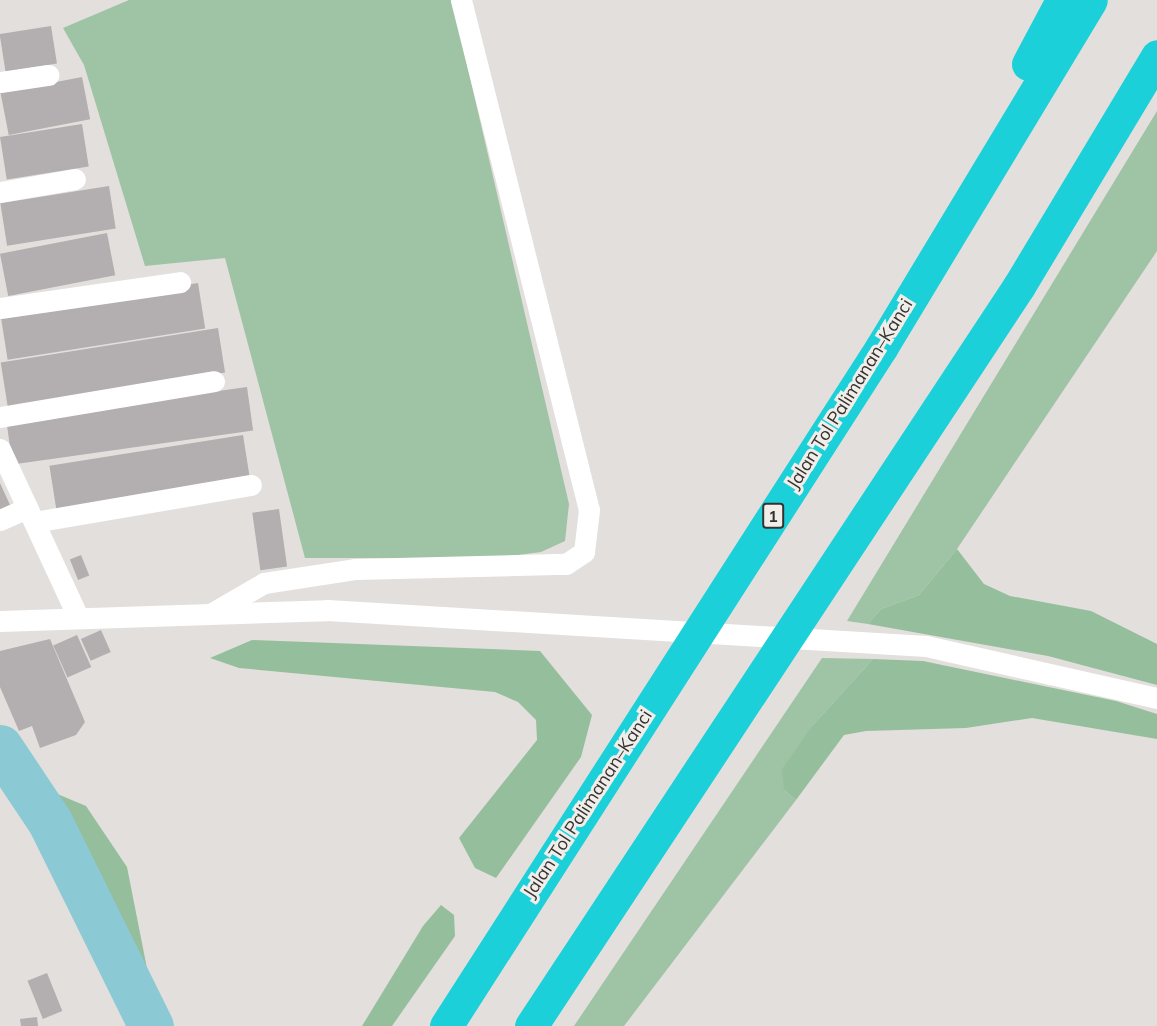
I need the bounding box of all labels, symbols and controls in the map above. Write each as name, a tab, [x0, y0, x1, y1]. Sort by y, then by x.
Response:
street label: Jalan Tol Palimanan–Kanci	[783, 295, 917, 493]
road number: 1	[761, 503, 785, 529]
street label: Jalan Tol Palimanan–Kanci	[519, 706, 657, 902]

